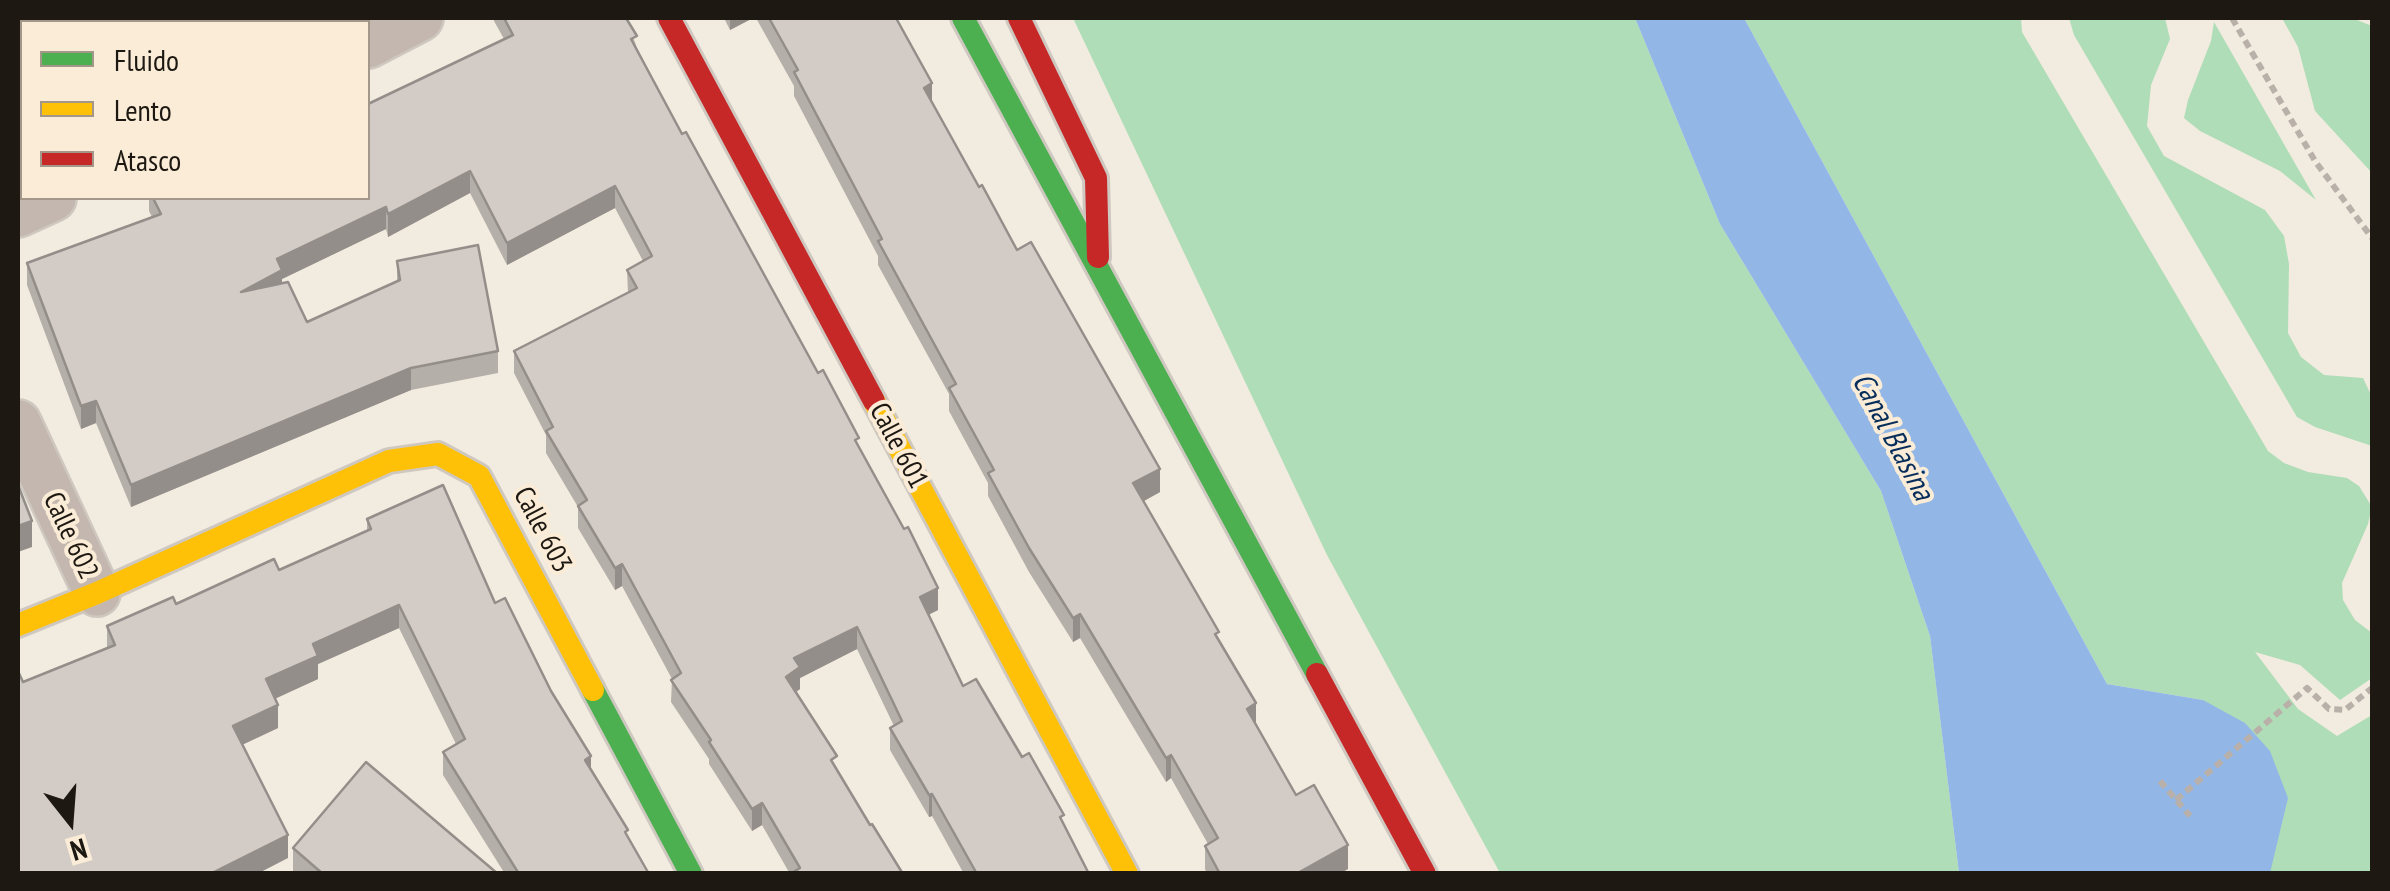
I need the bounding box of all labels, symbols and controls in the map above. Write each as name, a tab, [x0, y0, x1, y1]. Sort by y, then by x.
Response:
legend	[20, 20, 370, 200]
text: Fluido	[114, 40, 179, 79]
text: Lento	[114, 90, 172, 129]
text: Atasco	[114, 140, 181, 179]
water label: Canal Blasina	[1844, 367, 1940, 507]
street label: Calle 601	[862, 397, 934, 495]
street label: Calle 603	[506, 481, 578, 579]
street label: Calle 602	[35, 487, 105, 585]
north arrow	[20, 771, 120, 871]
text: N	[66, 830, 92, 870]

